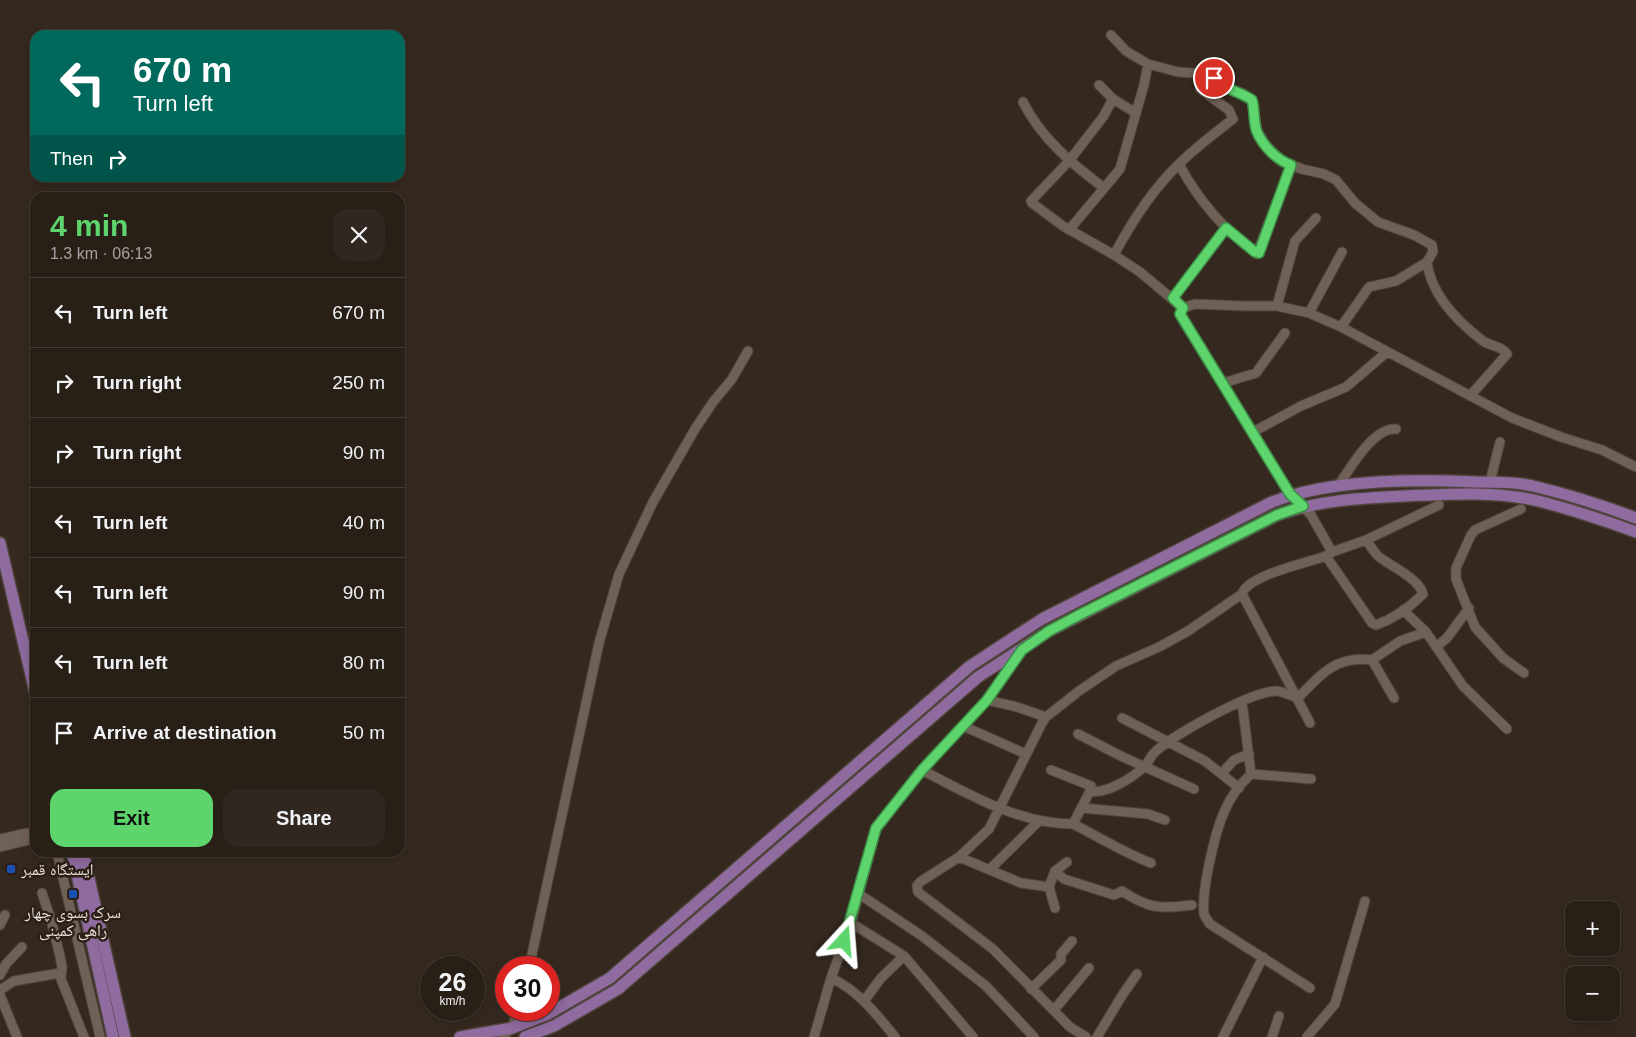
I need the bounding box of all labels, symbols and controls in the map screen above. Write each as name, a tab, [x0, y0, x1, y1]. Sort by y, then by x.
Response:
icon: left	[50, 50, 115, 115]
text: 670 m	[133, 50, 232, 89]
pin	[1193, 57, 1235, 99]
icon: arrive	[1200, 64, 1228, 92]
text: Turn left	[133, 91, 213, 116]
icon: right	[103, 145, 131, 173]
text: Then	[50, 148, 93, 169]
text: 4 min	[50, 209, 128, 242]
button: close	[333, 209, 385, 261]
text: 1.3 km · 06:13	[50, 245, 152, 262]
icon: left	[50, 299, 78, 327]
text: Turn left	[93, 302, 168, 323]
text: 670 m	[332, 302, 385, 323]
icon: right	[50, 369, 78, 397]
text: Turn right	[93, 372, 181, 393]
text: 250 m	[332, 372, 385, 393]
icon: right	[50, 439, 78, 467]
text: Turn right	[93, 442, 181, 463]
text: 90 m	[343, 442, 385, 463]
icon: left	[50, 509, 78, 537]
text: Turn left	[93, 512, 168, 533]
text: 40 m	[343, 512, 385, 533]
icon: left	[50, 579, 78, 607]
text: Turn left	[93, 582, 168, 603]
text: 90 m	[343, 582, 385, 603]
icon: left	[50, 649, 78, 677]
text: Turn left	[93, 652, 168, 673]
text: 80 m	[343, 652, 385, 673]
icon: arrive	[50, 719, 78, 747]
text: Arrive at destination	[93, 722, 277, 743]
text: 50 m	[343, 722, 385, 743]
button: Exit	[50, 789, 213, 847]
button: Share	[223, 789, 385, 847]
place label: ایستگاه قمبر	[20, 861, 94, 879]
marker: ایستگاه قمبر	[5, 863, 17, 875]
marker: سرک بسوی چهار راهی کمپنی	[67, 888, 79, 900]
map controls	[1565, 901, 1620, 1021]
button: +	[1565, 901, 1620, 956]
place label: سرک بسوی چهار راهی کمپنی	[24, 904, 121, 941]
position arrow	[817, 914, 869, 966]
speed limit sign: 30	[495, 956, 560, 1021]
button: −	[1565, 966, 1620, 1021]
text: 26	[439, 968, 466, 996]
text: km/h	[439, 994, 466, 1008]

